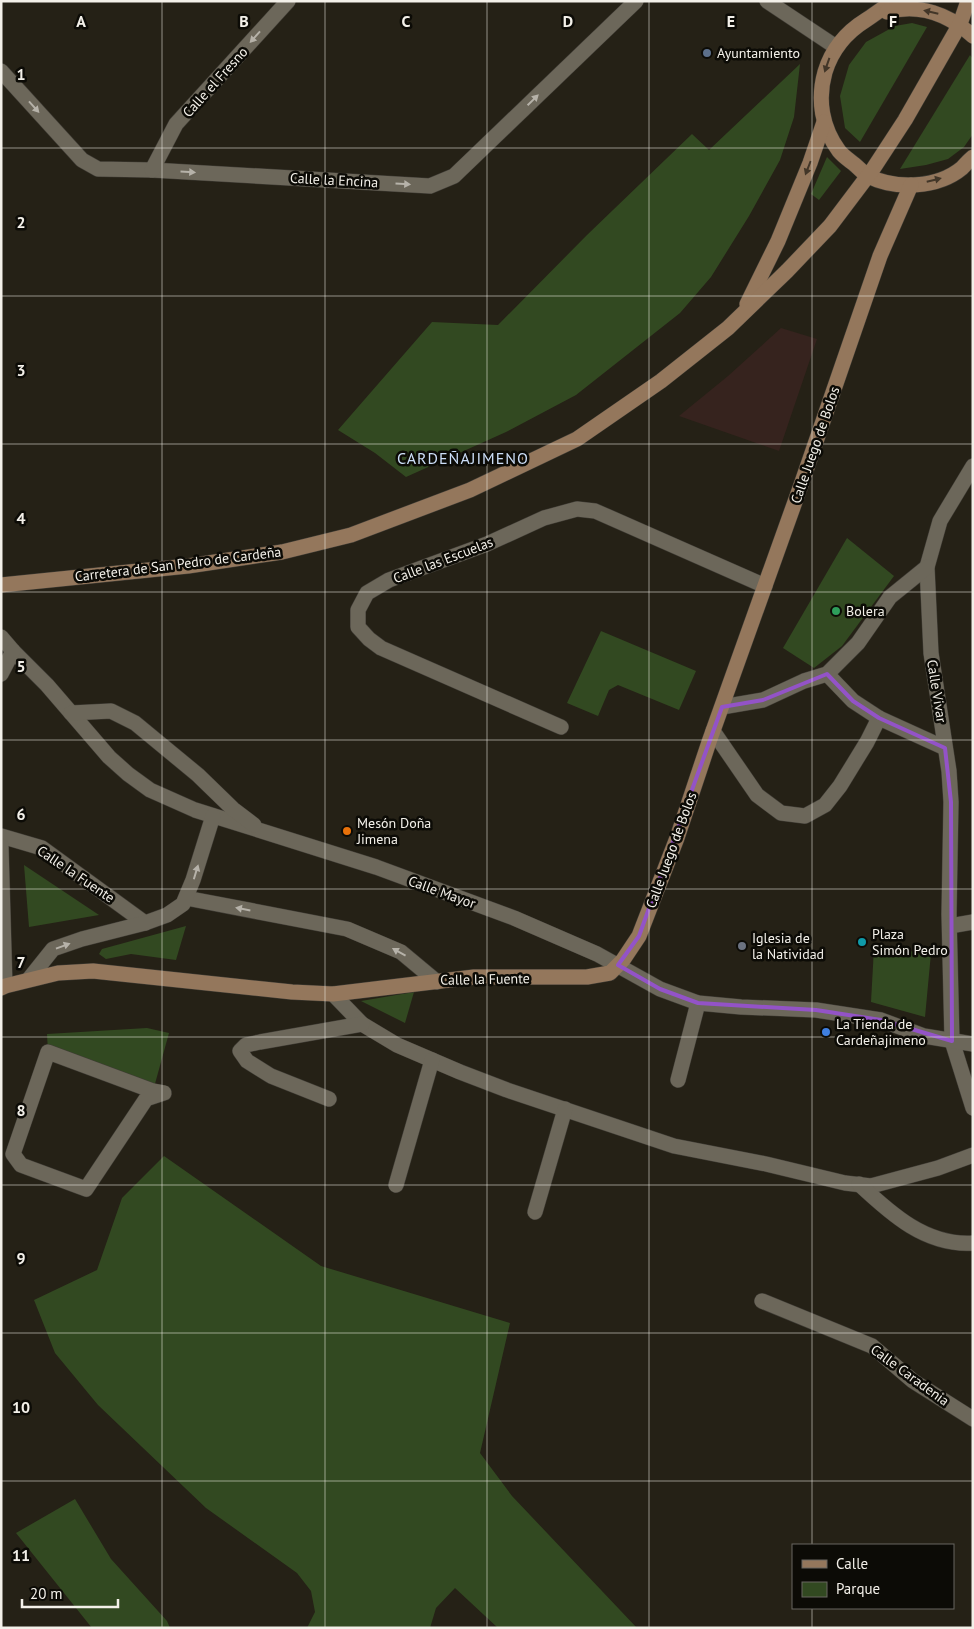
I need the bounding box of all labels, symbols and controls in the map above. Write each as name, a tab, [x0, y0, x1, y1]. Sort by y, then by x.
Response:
one-way arrow	[924, 8, 939, 16]
text: A	[76, 11, 86, 31]
text: B	[239, 11, 249, 31]
text: C	[402, 11, 411, 31]
text: D	[563, 11, 573, 31]
text: E	[727, 11, 735, 31]
text: F	[889, 11, 897, 31]
one-way arrow	[250, 31, 261, 44]
street label: Calle el Fresno	[179, 43, 251, 121]
place label: Ayuntamiento	[717, 44, 800, 62]
marker: Ayuntamiento	[701, 47, 713, 59]
one-way arrow	[823, 58, 831, 73]
text: 1	[16, 64, 26, 84]
one-way arrow	[527, 94, 539, 106]
one-way arrow	[28, 101, 40, 113]
one-way arrow	[804, 161, 812, 176]
one-way arrow	[180, 169, 196, 177]
street label: Calle la Encina	[289, 169, 379, 191]
one-way arrow	[927, 176, 942, 184]
one-way arrow	[395, 181, 411, 189]
text: 2	[16, 212, 26, 232]
text: 3	[16, 360, 26, 380]
street label: Calle Juego de Bolos	[787, 384, 844, 506]
district label: CARDEÑAJIMENO	[397, 448, 529, 468]
text: 4	[16, 508, 26, 528]
street label: Calle las Escuelas	[390, 533, 496, 587]
street label: Carretera de San Pedro de Cardeña	[74, 542, 282, 586]
place label: Bolera	[846, 602, 885, 620]
marker: Bolera	[830, 605, 842, 617]
text: 5	[16, 656, 26, 676]
street label: Calle Vivar	[923, 658, 951, 724]
street label: Calle Juego de Bolos	[642, 789, 700, 911]
text: 6	[16, 804, 26, 824]
place label: Mesón Doña Jimena	[356, 814, 431, 848]
marker: Mesón Doña Jimena	[341, 825, 353, 837]
street label: Calle la Fuente	[34, 841, 118, 907]
one-way arrow	[192, 864, 200, 879]
street label: Calle Mayor	[406, 872, 478, 913]
one-way arrow	[235, 904, 251, 912]
place label: Plaza Simón Pedro	[872, 925, 948, 959]
place label: Iglesia de la Natividad	[752, 929, 824, 963]
marker: Plaza Simón Pedro	[856, 936, 868, 948]
marker: Iglesia de la Natividad	[736, 940, 748, 952]
one-way arrow	[56, 942, 71, 950]
one-way arrow	[392, 948, 406, 956]
text: 7	[16, 952, 26, 972]
street label: Calle la Fuente	[440, 969, 530, 989]
place label: La Tienda de Cardeñajimeno	[836, 1015, 926, 1049]
marker: La Tienda de Cardeñajimeno	[820, 1026, 832, 1038]
text: 8	[16, 1100, 26, 1120]
text: 9	[16, 1248, 26, 1268]
street label: Calle Caradenia	[867, 1340, 953, 1410]
text: 10	[12, 1397, 30, 1417]
legend	[792, 1544, 954, 1609]
text: 11	[12, 1545, 30, 1565]
text: Calle	[836, 1554, 868, 1573]
scale bar	[22, 1576, 119, 1608]
text: Parque	[836, 1579, 880, 1598]
text: 20 m	[30, 1584, 63, 1603]

